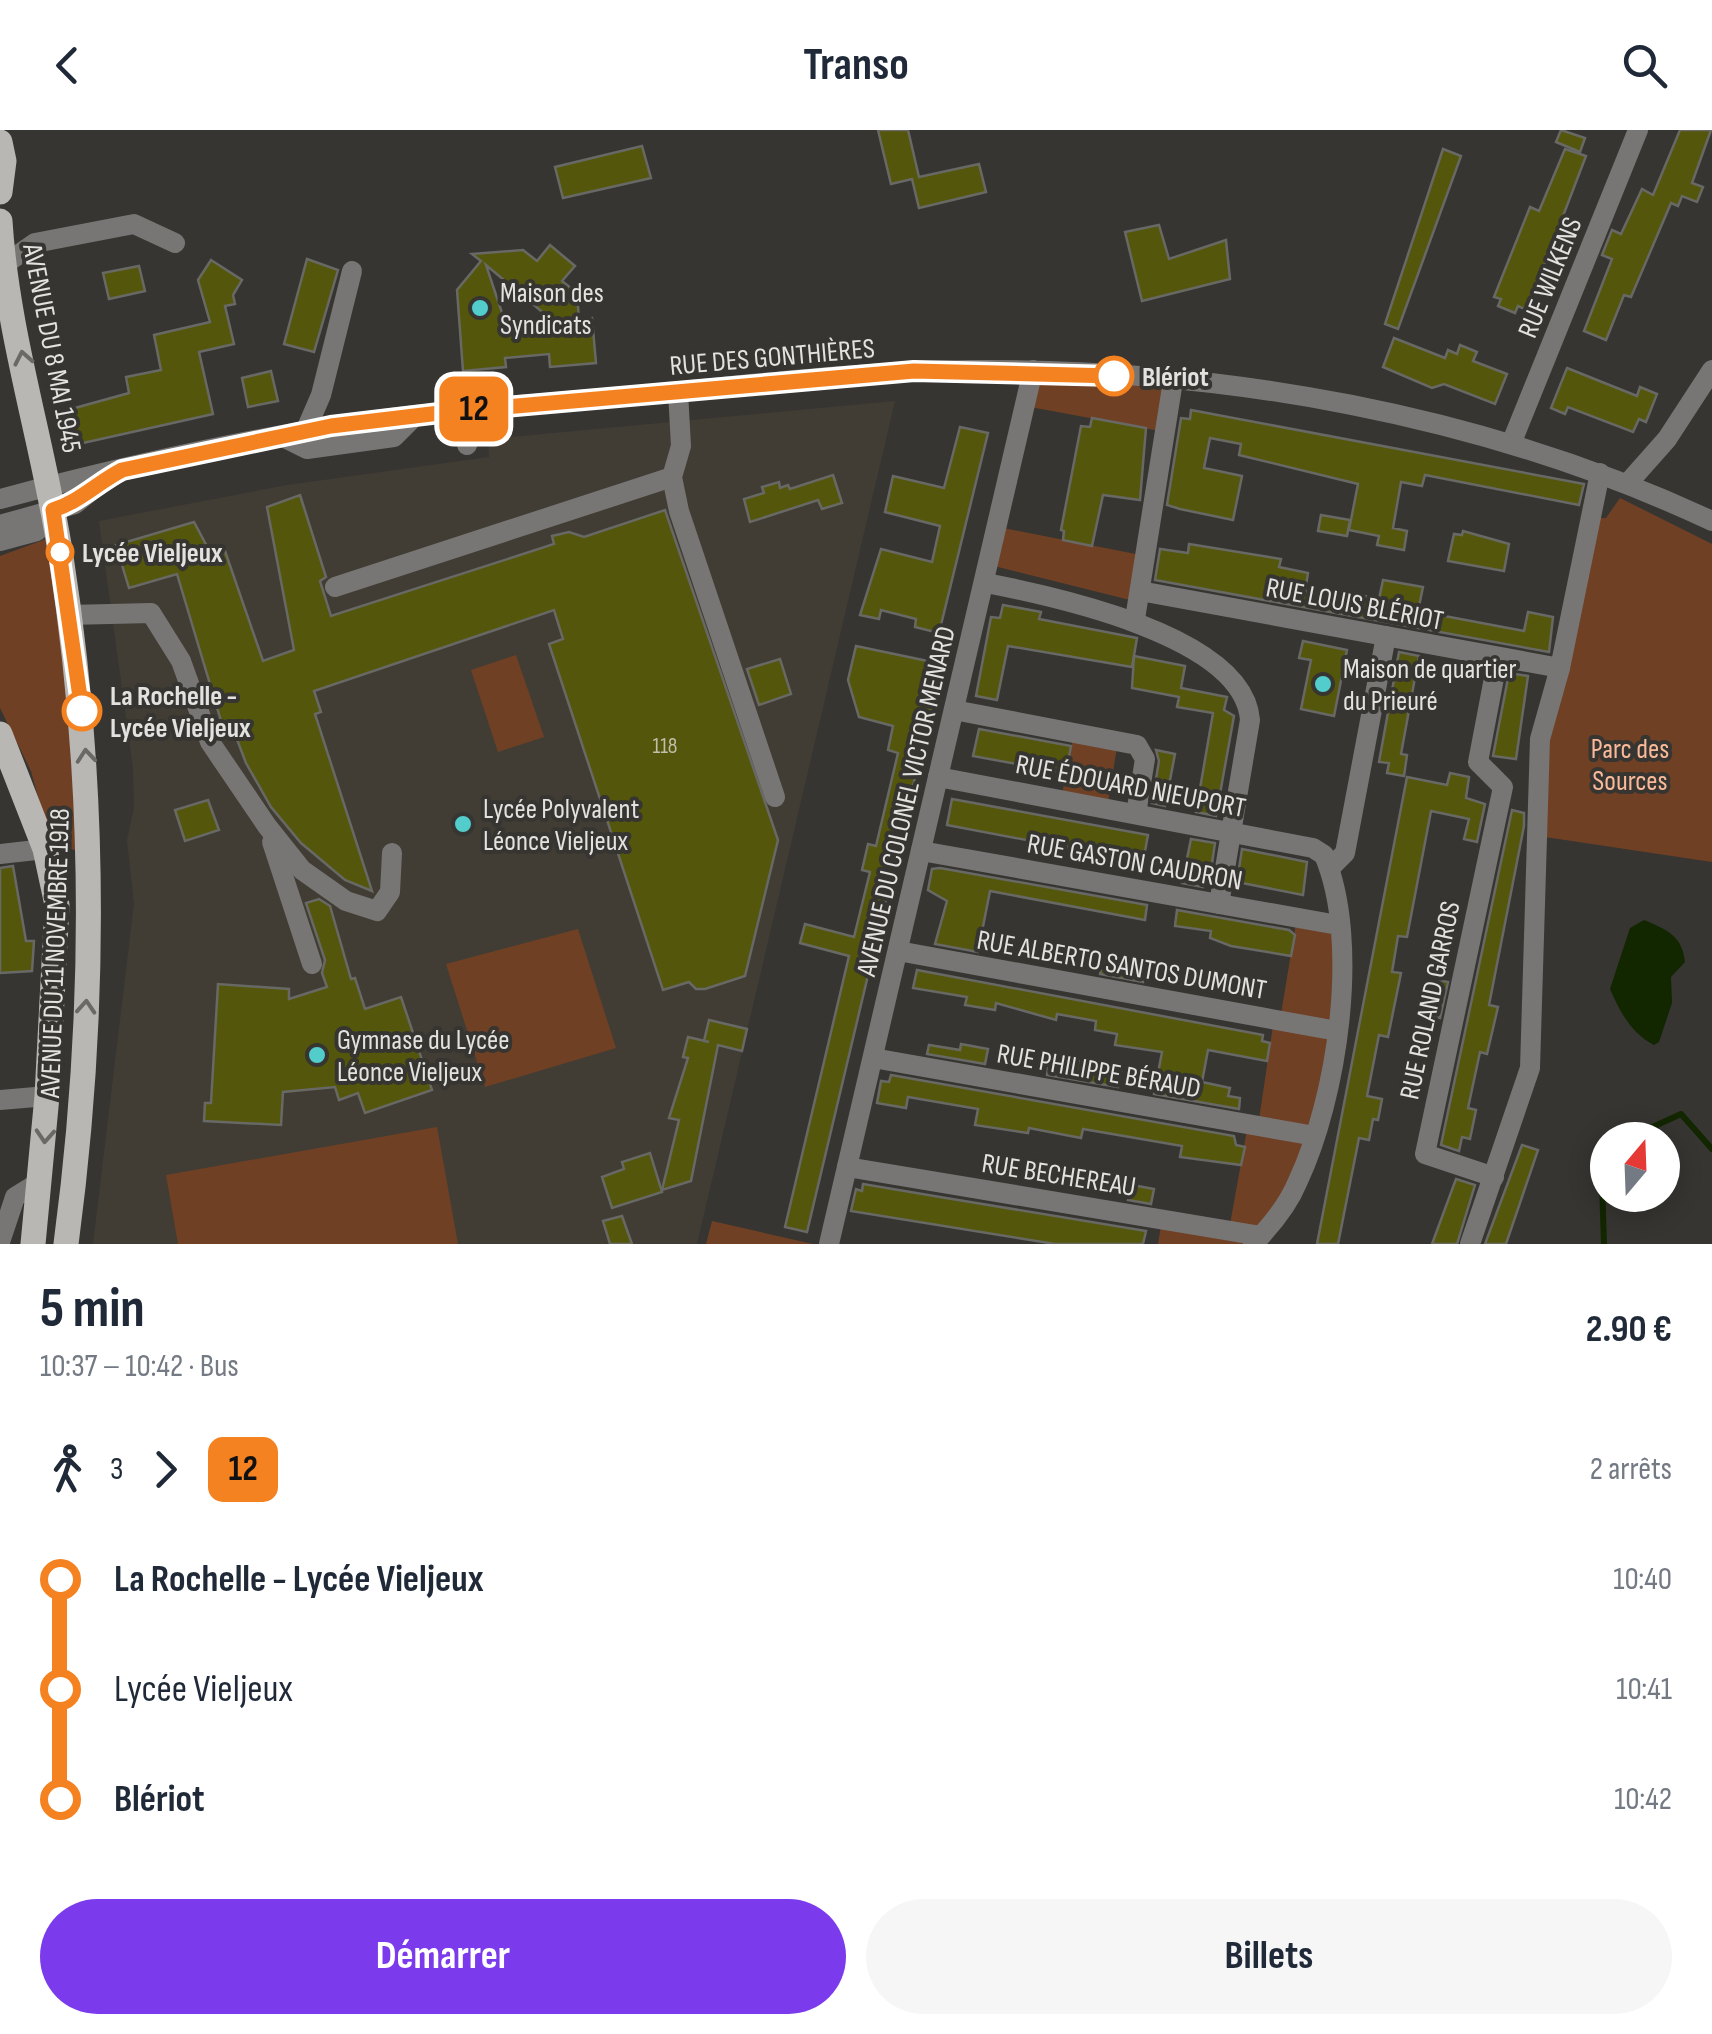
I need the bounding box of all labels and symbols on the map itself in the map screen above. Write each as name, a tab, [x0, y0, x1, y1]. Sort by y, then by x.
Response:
street label: RUE WILKENS	[1511, 212, 1590, 343]
street label: AVENUE DU 8 MAI 1945	[15, 240, 88, 456]
place label: Maison des Syndicats	[500, 277, 604, 342]
marker: Maison des Syndicats	[469, 297, 491, 319]
street label: RUE DES GONTHIÈRES	[668, 332, 876, 383]
one-way arrow	[13, 350, 34, 367]
marker: Blériot	[1095, 357, 1133, 395]
place label: Blériot	[1142, 361, 1209, 394]
line badge: 12	[429, 376, 519, 442]
place label: Lycée Vieljeux	[82, 537, 223, 570]
marker: Lycée Vieljeux	[47, 539, 73, 565]
street label: RUE LOUIS BLÉRIOT	[1263, 571, 1446, 638]
street label: AVENUE DU COLONEL VICTOR MENARD	[850, 623, 963, 980]
place label: Maison de quartier du Prieuré	[1343, 653, 1517, 718]
marker: Maison de quartier du Prieuré	[1312, 673, 1334, 695]
place label: La Rochelle - Lycée Vieljeux	[110, 680, 251, 745]
marker: La Rochelle - Lycée Vieljeux	[63, 692, 101, 730]
house number: 118	[652, 733, 678, 760]
park label: Parc des Sources	[1591, 733, 1669, 798]
one-way arrow	[76, 747, 97, 763]
street label: RUE ÉDOUARD NIEUPORT	[1013, 748, 1248, 825]
place label: Lycée Polyvalent Léonce Vieljeux	[483, 793, 639, 858]
street label: AVENUE DU 11 NOVEMBRE 1918	[34, 808, 77, 1099]
marker: Lycée Polyvalent Léonce Vieljeux	[452, 813, 474, 835]
street label: RUE GASTON CAUDRON	[1025, 827, 1245, 898]
street label: RUE ROLAND GARROS	[1393, 898, 1468, 1102]
street label: RUE ALBERTO SANTOS DUMONT	[974, 924, 1269, 1007]
one-way arrow	[75, 999, 96, 1015]
place label: Gymnase du Lycée Léonce Vieljeux	[337, 1024, 510, 1089]
street label: RUE PHILIPPE BÉRAUD	[994, 1037, 1203, 1106]
marker: Gymnase du Lycée Léonce Vieljeux	[306, 1044, 328, 1066]
north arrow	[1590, 1122, 1680, 1212]
one-way arrow	[34, 1128, 56, 1144]
street label: RUE BECHEREAU	[979, 1147, 1138, 1204]

